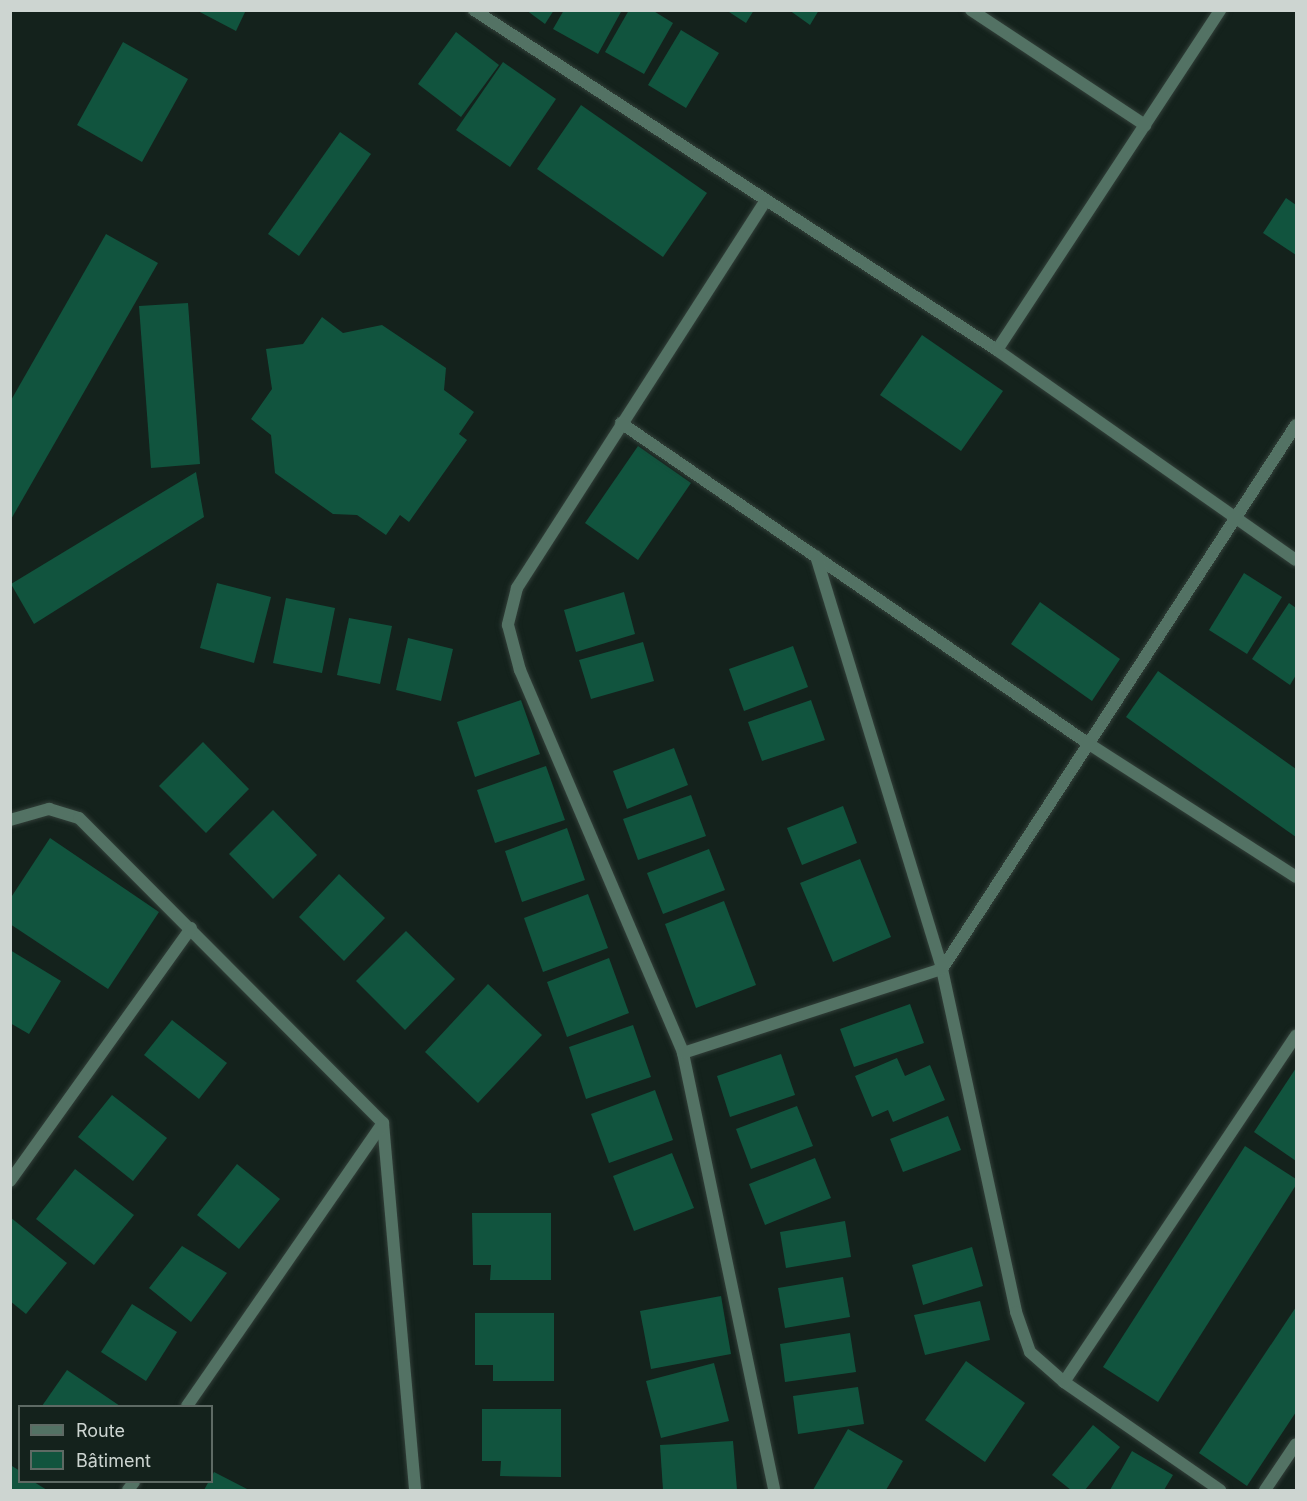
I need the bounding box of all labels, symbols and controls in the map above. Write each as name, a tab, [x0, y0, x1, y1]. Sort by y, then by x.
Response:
legend	[18, 1405, 213, 1483]
text: Route	[76, 1420, 125, 1441]
text: Bâtiment	[76, 1450, 151, 1471]

